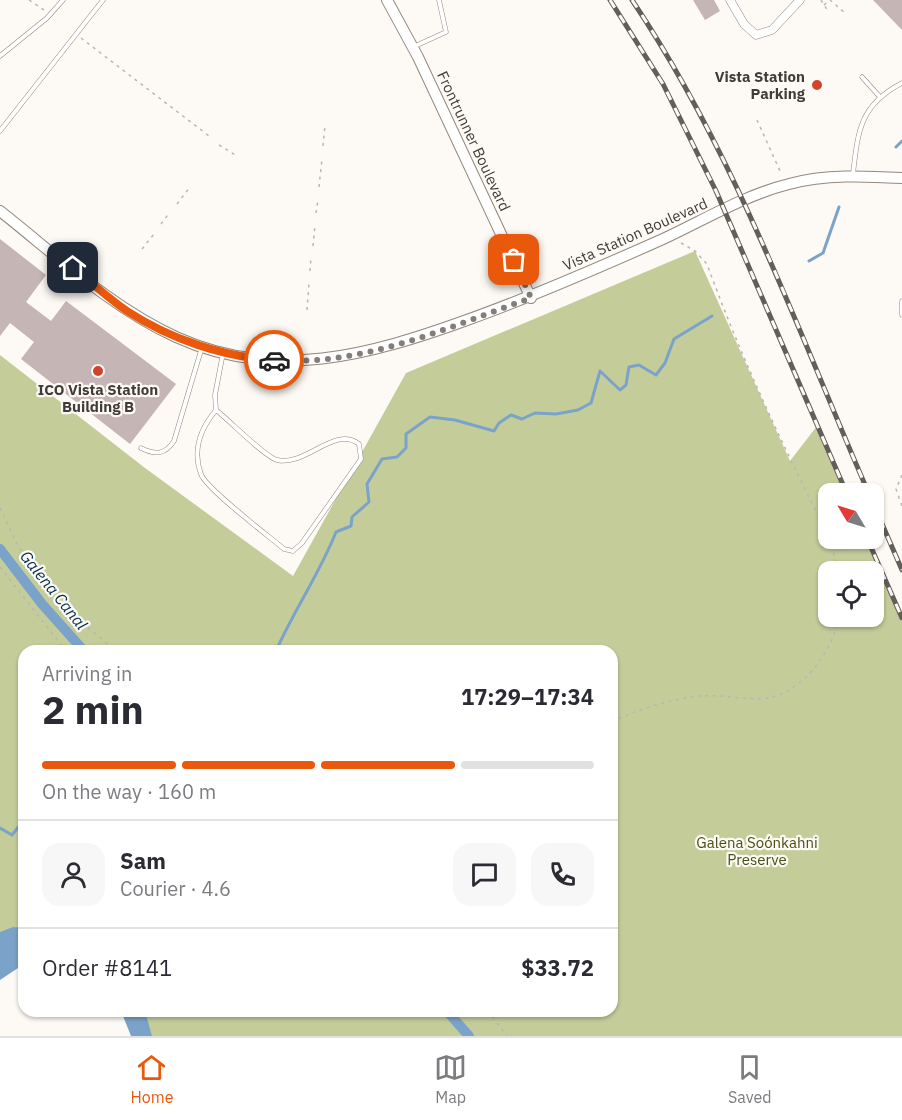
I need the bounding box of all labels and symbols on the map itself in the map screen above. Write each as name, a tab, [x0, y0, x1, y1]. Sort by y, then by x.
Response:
place label: Vista Station Parking	[715, 67, 806, 103]
street label: Frontrunner Boulevard	[433, 68, 515, 214]
marker: Vista Station Parking	[810, 78, 824, 92]
street label: Vista Station Boulevard	[560, 193, 710, 275]
pin	[488, 234, 539, 285]
pin	[47, 242, 98, 293]
courier	[244, 330, 304, 390]
marker: ICO Vista Station Building B	[91, 364, 105, 378]
place label: ICO Vista Station Building B	[38, 380, 158, 416]
north arrow	[818, 483, 884, 549]
water label: Galena Canal	[16, 546, 92, 634]
park label: Galena Soónkahni Preserve	[696, 833, 818, 869]

